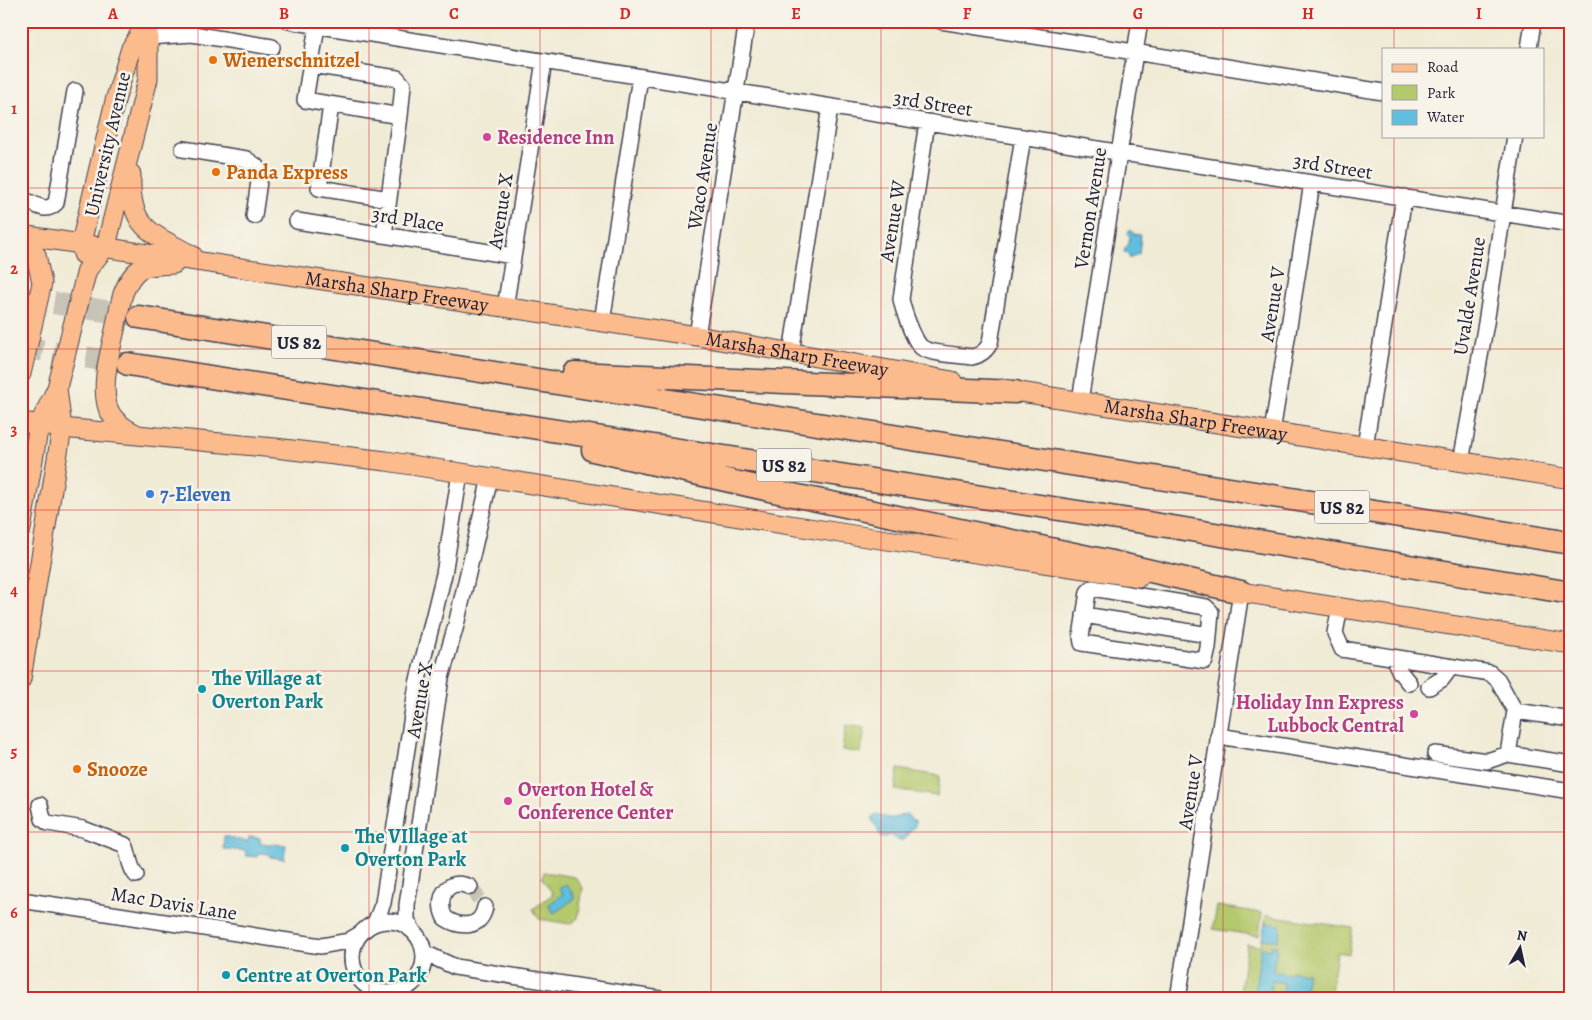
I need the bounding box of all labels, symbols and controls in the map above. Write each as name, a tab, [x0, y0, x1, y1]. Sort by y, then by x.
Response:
text: A	[107, 3, 119, 25]
text: B	[279, 3, 289, 25]
text: C	[449, 3, 459, 25]
text: D	[619, 3, 631, 25]
text: E	[791, 3, 801, 25]
text: F	[963, 3, 972, 25]
text: G	[1133, 3, 1143, 25]
text: H	[1302, 3, 1314, 25]
text: I	[1476, 3, 1482, 25]
place label: Wienerschnitzel	[222, 47, 361, 74]
legend	[1382, 48, 1544, 138]
marker: Wienerschnitzel	[207, 54, 219, 66]
text: Road	[1427, 57, 1459, 77]
street label: University Avenue	[78, 69, 137, 219]
text: Park	[1427, 83, 1456, 103]
street label: 3rd Street	[891, 84, 975, 123]
text: 1	[11, 98, 17, 120]
text: Water	[1426, 107, 1464, 127]
street label: Waco Avenue	[681, 121, 724, 233]
place label: Residence Inn	[497, 124, 614, 151]
marker: Residence Inn	[481, 131, 493, 143]
street label: Vernon Avenue	[1067, 145, 1113, 272]
street label: 3rd Street	[1291, 147, 1375, 186]
place label: Panda Express	[226, 159, 348, 186]
marker: Panda Express	[210, 166, 222, 178]
street label: Avenue X	[481, 170, 520, 252]
street label: Avenue W	[873, 178, 912, 265]
street label: 3rd Place	[370, 200, 446, 239]
street label: Uvalde Avenue	[1447, 235, 1492, 357]
text: 2	[10, 258, 18, 280]
street label: Avenue V	[1253, 264, 1292, 345]
street label: Marsha Sharp Freeway	[303, 265, 491, 319]
street label: Marsha Sharp Freeway	[703, 325, 892, 384]
road number: US 82	[272, 326, 326, 358]
street label: Marsha Sharp Freeway	[1102, 392, 1290, 448]
text: 3	[11, 419, 18, 441]
road number: US 82	[756, 448, 812, 482]
place label: 7-Eleven	[160, 481, 231, 508]
marker: 7-Eleven	[144, 488, 156, 500]
road number: US 82	[1314, 491, 1370, 524]
text: 4	[10, 580, 18, 602]
street label: Avenue X	[399, 659, 440, 741]
place label: The Village at Overton Park	[212, 665, 324, 715]
marker: The Village at Overton Park	[196, 683, 208, 695]
place label: Holiday Inn Express Lubbock Central	[1236, 689, 1405, 739]
marker: Holiday Inn Express Lubbock Central	[1408, 708, 1420, 720]
text: 5	[11, 741, 18, 763]
street label: Avenue V	[1171, 752, 1210, 833]
place label: Snooze	[87, 756, 148, 783]
marker: Snooze	[71, 763, 83, 775]
place label: Overton Hotel & Conference Center	[518, 776, 674, 826]
marker: Overton Hotel & Conference Center	[502, 795, 514, 807]
place label: The VIllage at Overton Park	[355, 823, 468, 873]
marker: The VIllage at Overton Park	[339, 842, 351, 854]
street label: Mac Davis Lane	[109, 880, 239, 927]
text: 6	[10, 902, 18, 924]
north arrow	[1494, 922, 1544, 972]
text: N	[1515, 925, 1528, 946]
place label: Centre at Overton Park	[236, 962, 427, 989]
marker: Centre at Overton Park	[220, 969, 232, 981]

